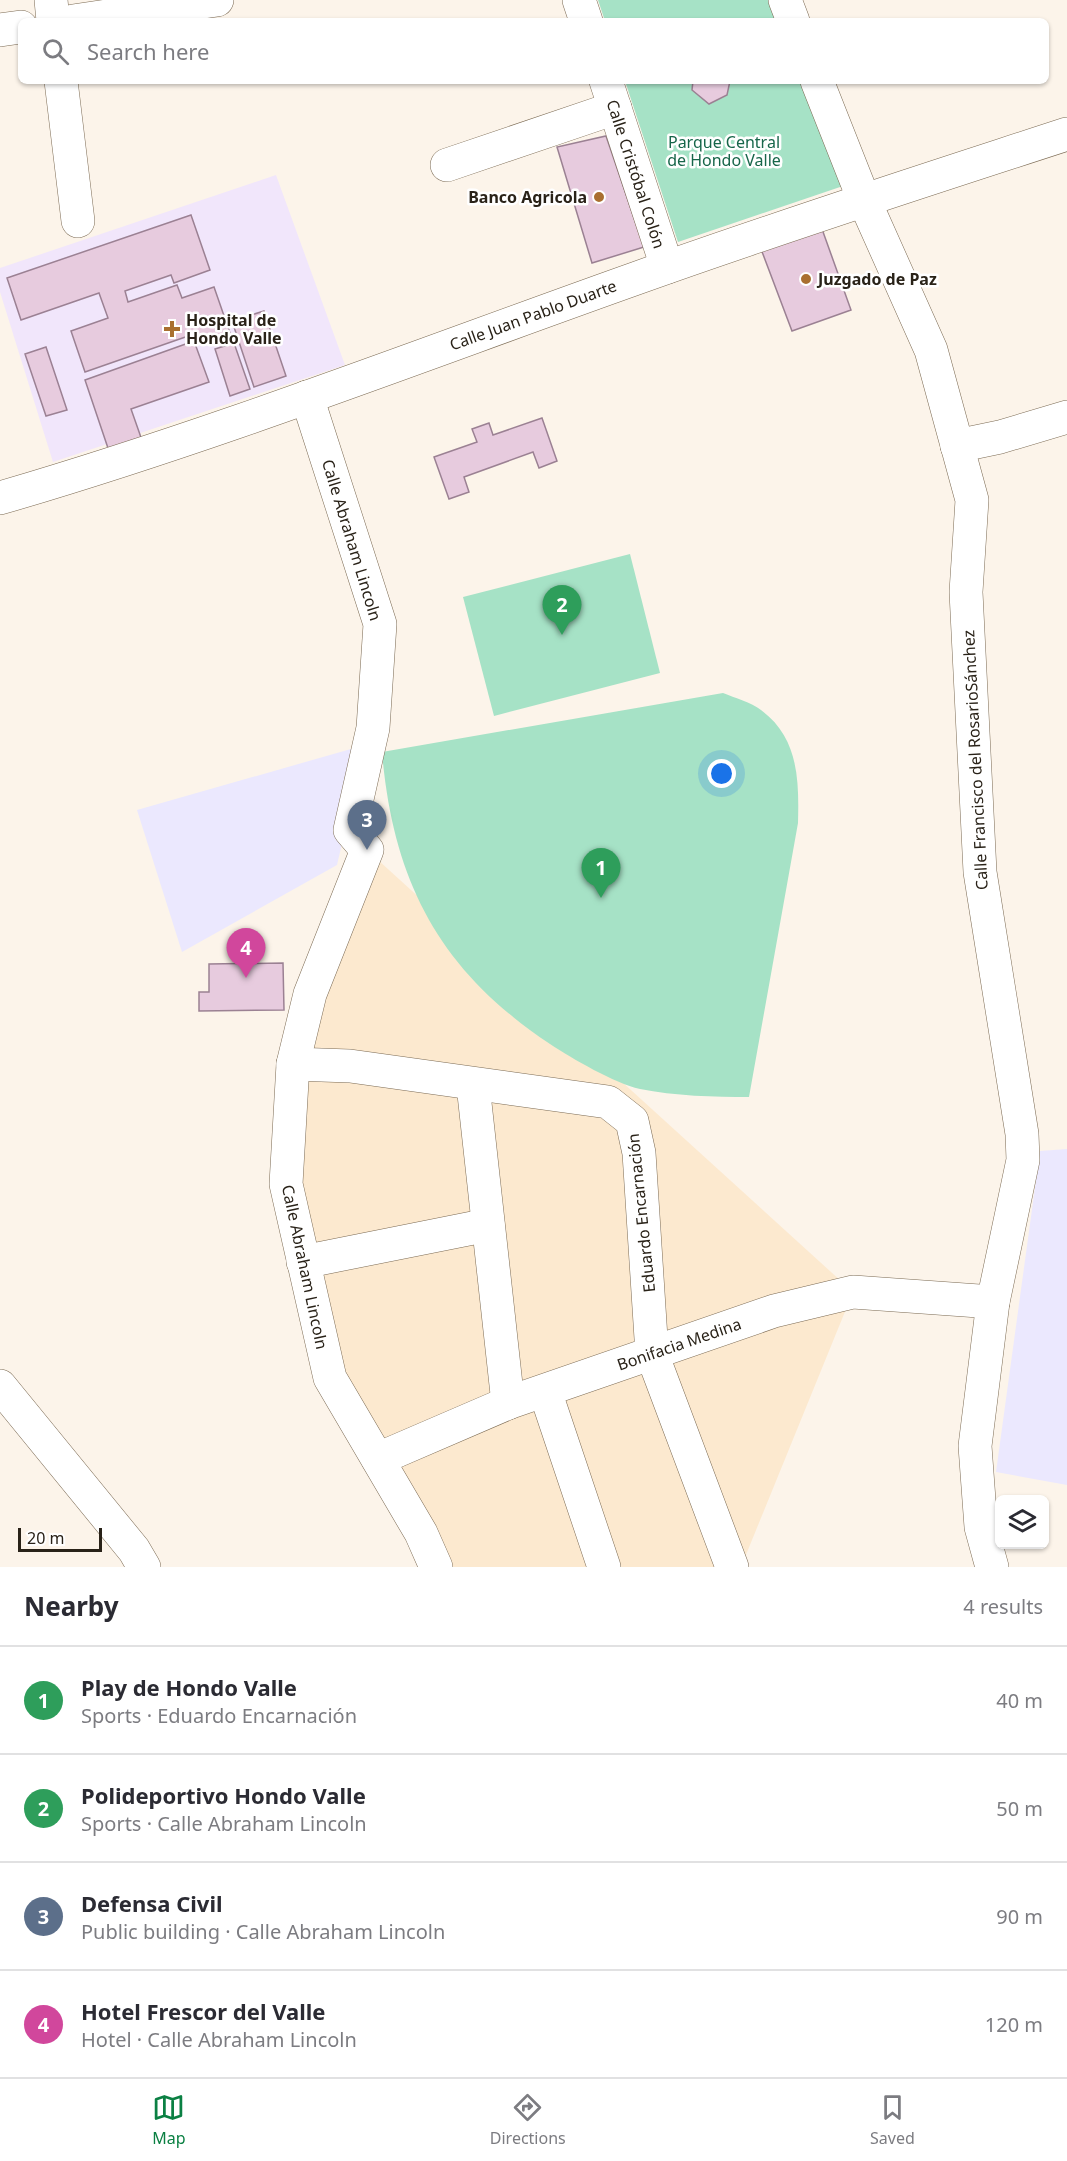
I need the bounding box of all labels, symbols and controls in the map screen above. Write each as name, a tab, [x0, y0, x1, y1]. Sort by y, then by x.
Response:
search box	[18, 18, 1049, 84]
icon: search	[39, 35, 72, 68]
text: Search here	[87, 36, 209, 66]
street label: Calle Cristóbal Colón	[602, 97, 670, 251]
park label: Parque Central de Hondo Valle	[667, 131, 781, 171]
place label: Banco Agricola	[468, 186, 587, 208]
marker: Banco Agricola	[592, 190, 606, 204]
place label: Juzgado de Paz	[816, 268, 937, 290]
marker: Juzgado de Paz	[799, 272, 813, 286]
street label: Calle Juan Pablo Duarte	[446, 275, 620, 355]
place label: Hospital de Hondo Valle	[186, 309, 282, 349]
marker: Hospital de Hondo Valle	[163, 320, 181, 338]
street label: Calle Abraham Lincoln	[317, 457, 387, 623]
pin: 2	[542, 586, 582, 635]
street label: Calle Francisco del RosarioSánchez	[957, 629, 993, 891]
your location	[707, 759, 736, 788]
pin: 3	[348, 800, 386, 850]
pin: 1	[582, 848, 620, 898]
pin: 4	[226, 928, 266, 978]
street label: Eduardo Encarnación	[622, 1132, 660, 1294]
street label: Calle Abraham Lincoln	[277, 1183, 333, 1351]
street label: Bonifacia Medina	[614, 1312, 744, 1376]
map controls	[995, 1495, 1049, 1549]
button: layers	[995, 1495, 1049, 1549]
scale bar	[18, 1525, 102, 1552]
text: 20 m	[27, 1527, 64, 1549]
text: Nearby	[24, 1588, 119, 1624]
text: 4 results	[963, 1593, 1043, 1620]
text: Play de Hondo Valle	[81, 1672, 297, 1702]
text: 1	[38, 1687, 49, 1714]
text: 40 m	[996, 1687, 1043, 1714]
text: Sports · Eduardo Encarnación	[81, 1702, 357, 1729]
text: Polideportivo Hondo Valle	[81, 1780, 366, 1810]
text: 2	[38, 1795, 49, 1822]
text: 50 m	[996, 1795, 1043, 1822]
text: Sports · Calle Abraham Lincoln	[81, 1810, 367, 1837]
text: Defensa Civil	[81, 1888, 223, 1918]
text: 3	[38, 1903, 49, 1930]
text: 90 m	[996, 1903, 1043, 1930]
text: Public building · Calle Abraham Lincoln	[81, 1918, 445, 1945]
text: Hotel Frescor del Valle	[81, 1996, 325, 2026]
text: 4	[38, 2011, 49, 2038]
text: 120 m	[985, 2011, 1043, 2038]
text: Hotel · Calle Abraham Lincoln	[81, 2026, 357, 2053]
tab: Map	[152, 2091, 185, 2149]
tab: Directions	[490, 2091, 566, 2149]
tab: Saved	[870, 2091, 915, 2149]

